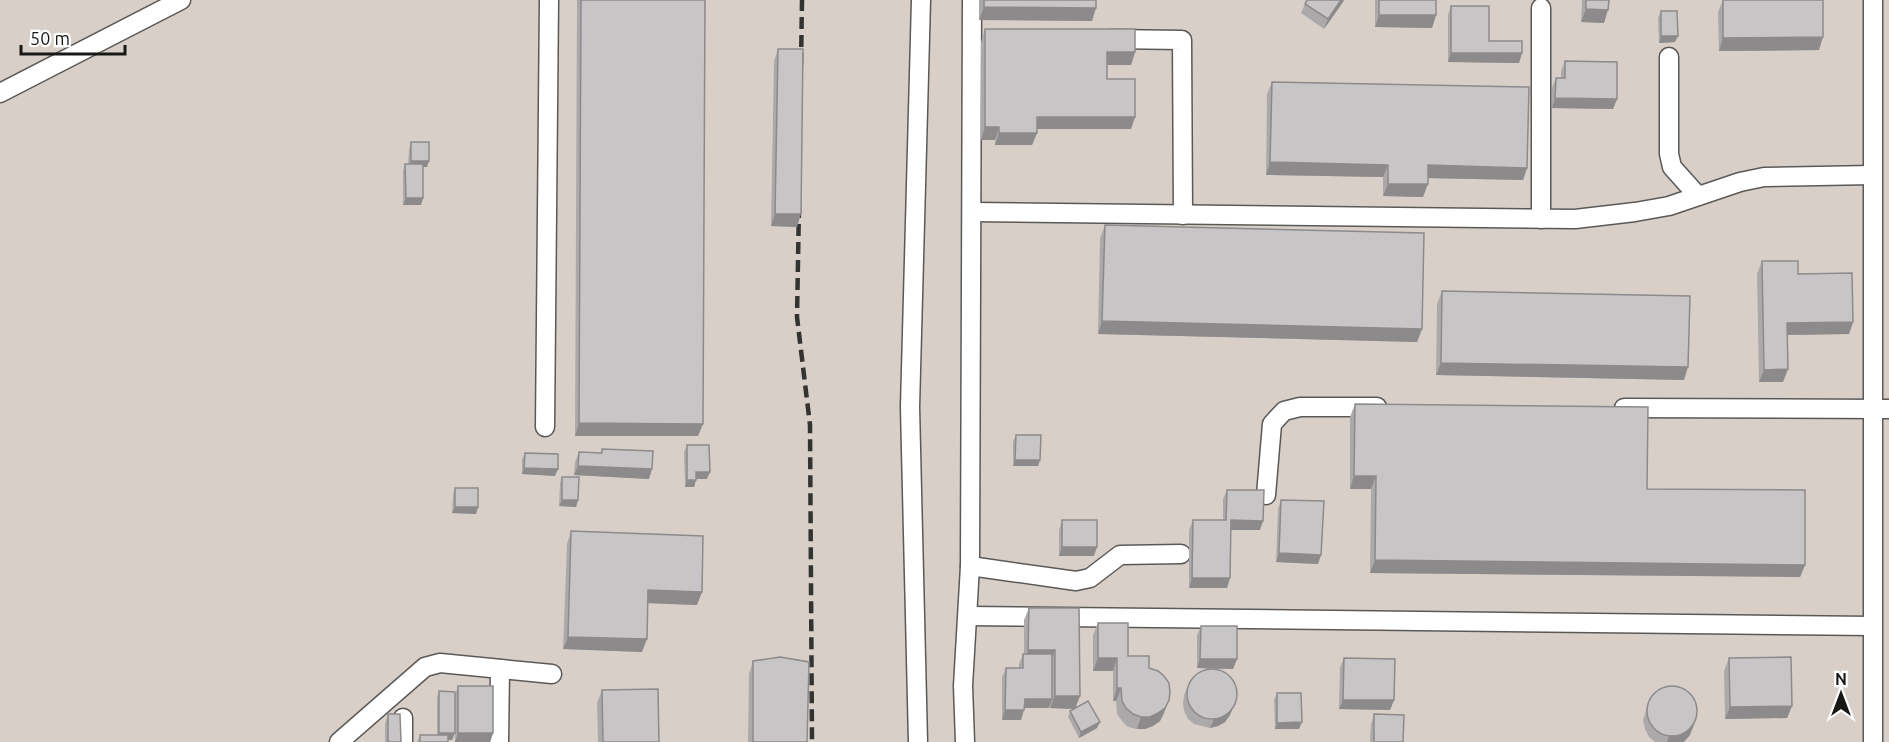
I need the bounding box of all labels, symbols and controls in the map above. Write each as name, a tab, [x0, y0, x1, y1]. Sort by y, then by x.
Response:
scale bar	[21, 18, 124, 56]
text: 50 m	[30, 28, 70, 48]
north arrow	[1811, 664, 1871, 724]
text: N	[1835, 670, 1847, 688]

